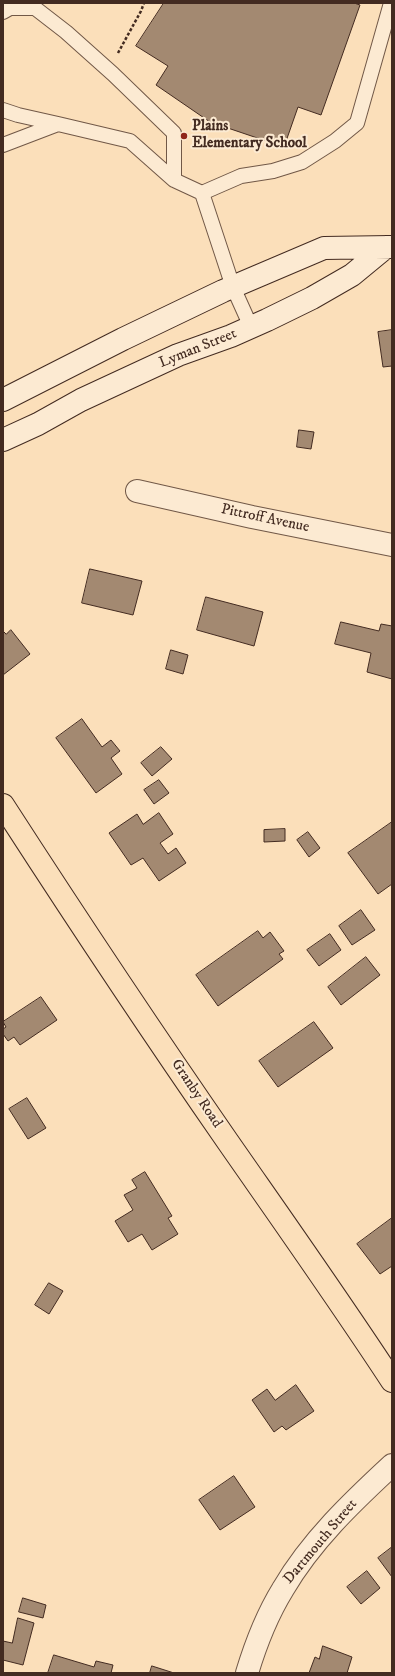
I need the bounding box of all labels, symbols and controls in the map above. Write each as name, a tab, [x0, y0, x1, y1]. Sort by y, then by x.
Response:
place label: Plains Elementary School	[192, 118, 307, 153]
marker: Plains Elementary School	[179, 131, 189, 141]
street label: Lyman Street	[157, 325, 239, 373]
street label: Pittroff Avenue	[219, 501, 311, 537]
street label: Granby Road	[167, 1056, 225, 1132]
street label: Dartmouth Street	[280, 1496, 362, 1588]

